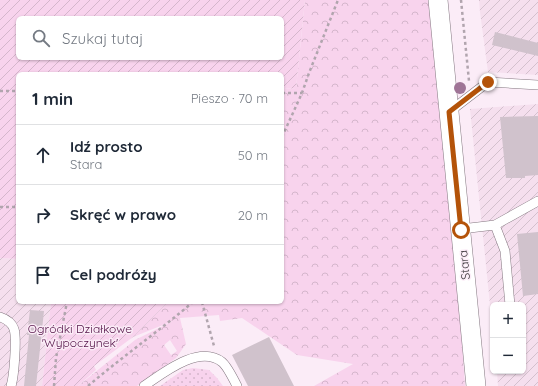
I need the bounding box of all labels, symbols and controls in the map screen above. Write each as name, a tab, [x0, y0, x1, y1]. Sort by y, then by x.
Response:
search box	[16, 16, 284, 60]
icon: search	[30, 27, 52, 49]
text: Szukaj tutaj	[62, 29, 143, 48]
route end	[479, 73, 497, 91]
text: 1 min	[32, 88, 73, 109]
text: Pieszo · 70 m	[191, 90, 268, 106]
text: Idź prosto	[70, 137, 143, 156]
icon: ahead	[32, 144, 54, 166]
text: 50 m	[238, 147, 268, 163]
text: Stara	[70, 156, 102, 172]
icon: right	[32, 204, 54, 226]
text: Skręć w prawo	[70, 205, 176, 224]
text: 20 m	[238, 207, 268, 223]
route start	[452, 221, 470, 239]
street label: Stara	[455, 249, 473, 281]
icon: arrive	[32, 264, 54, 286]
text: Cel podróży	[70, 265, 157, 284]
map controls	[490, 302, 526, 374]
button: +	[490, 302, 526, 338]
park label: Ogródki Działkowe 'Wypoczynek'	[28, 321, 132, 350]
button: −	[490, 338, 526, 374]

